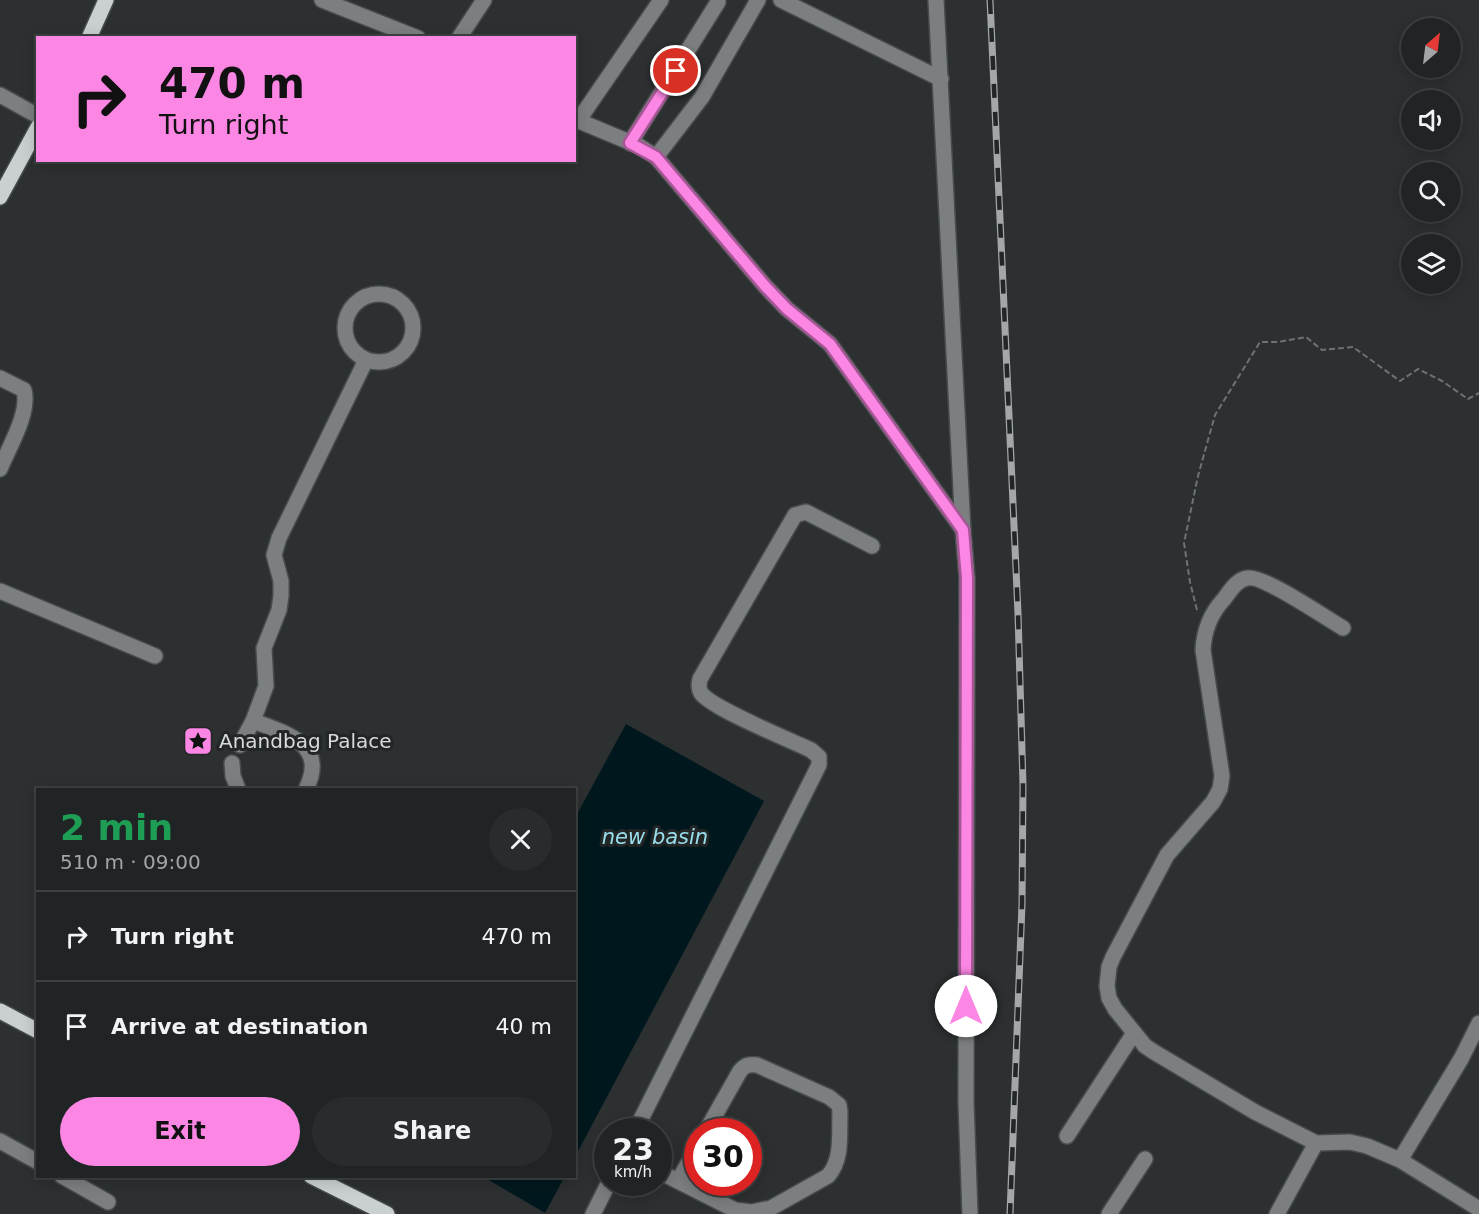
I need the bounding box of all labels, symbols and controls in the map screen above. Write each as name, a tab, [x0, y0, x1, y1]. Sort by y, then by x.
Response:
north arrow	[1401, 18, 1461, 78]
map controls	[1401, 18, 1461, 294]
pin	[650, 45, 701, 96]
icon: arrive	[659, 54, 692, 87]
text: 470 m	[159, 59, 305, 108]
icon: right	[60, 60, 138, 138]
button: sound	[1401, 90, 1461, 150]
text: Turn right	[159, 109, 288, 140]
button: search	[1401, 162, 1461, 222]
button: layers	[1401, 234, 1461, 294]
place icon: Anandbag Palace	[182, 725, 214, 757]
place label: Anandbag Palace	[219, 729, 392, 753]
text: 2 min	[60, 807, 173, 848]
button: close	[489, 808, 552, 871]
water label: new basin	[602, 825, 708, 849]
text: 510 m · 09:00	[60, 850, 201, 874]
icon: right	[60, 920, 93, 953]
text: Turn right	[111, 924, 234, 949]
text: 470 m	[482, 924, 552, 949]
position arrow	[934, 974, 998, 1038]
icon: arrive	[60, 1010, 93, 1043]
text: Arrive at destination	[111, 1014, 368, 1039]
text: 40 m	[496, 1014, 552, 1039]
button: Exit	[60, 1097, 300, 1166]
button: Share	[312, 1097, 552, 1166]
speed limit sign: 30	[684, 1118, 762, 1196]
text: 23	[612, 1132, 654, 1167]
text: km/h	[614, 1163, 652, 1181]

